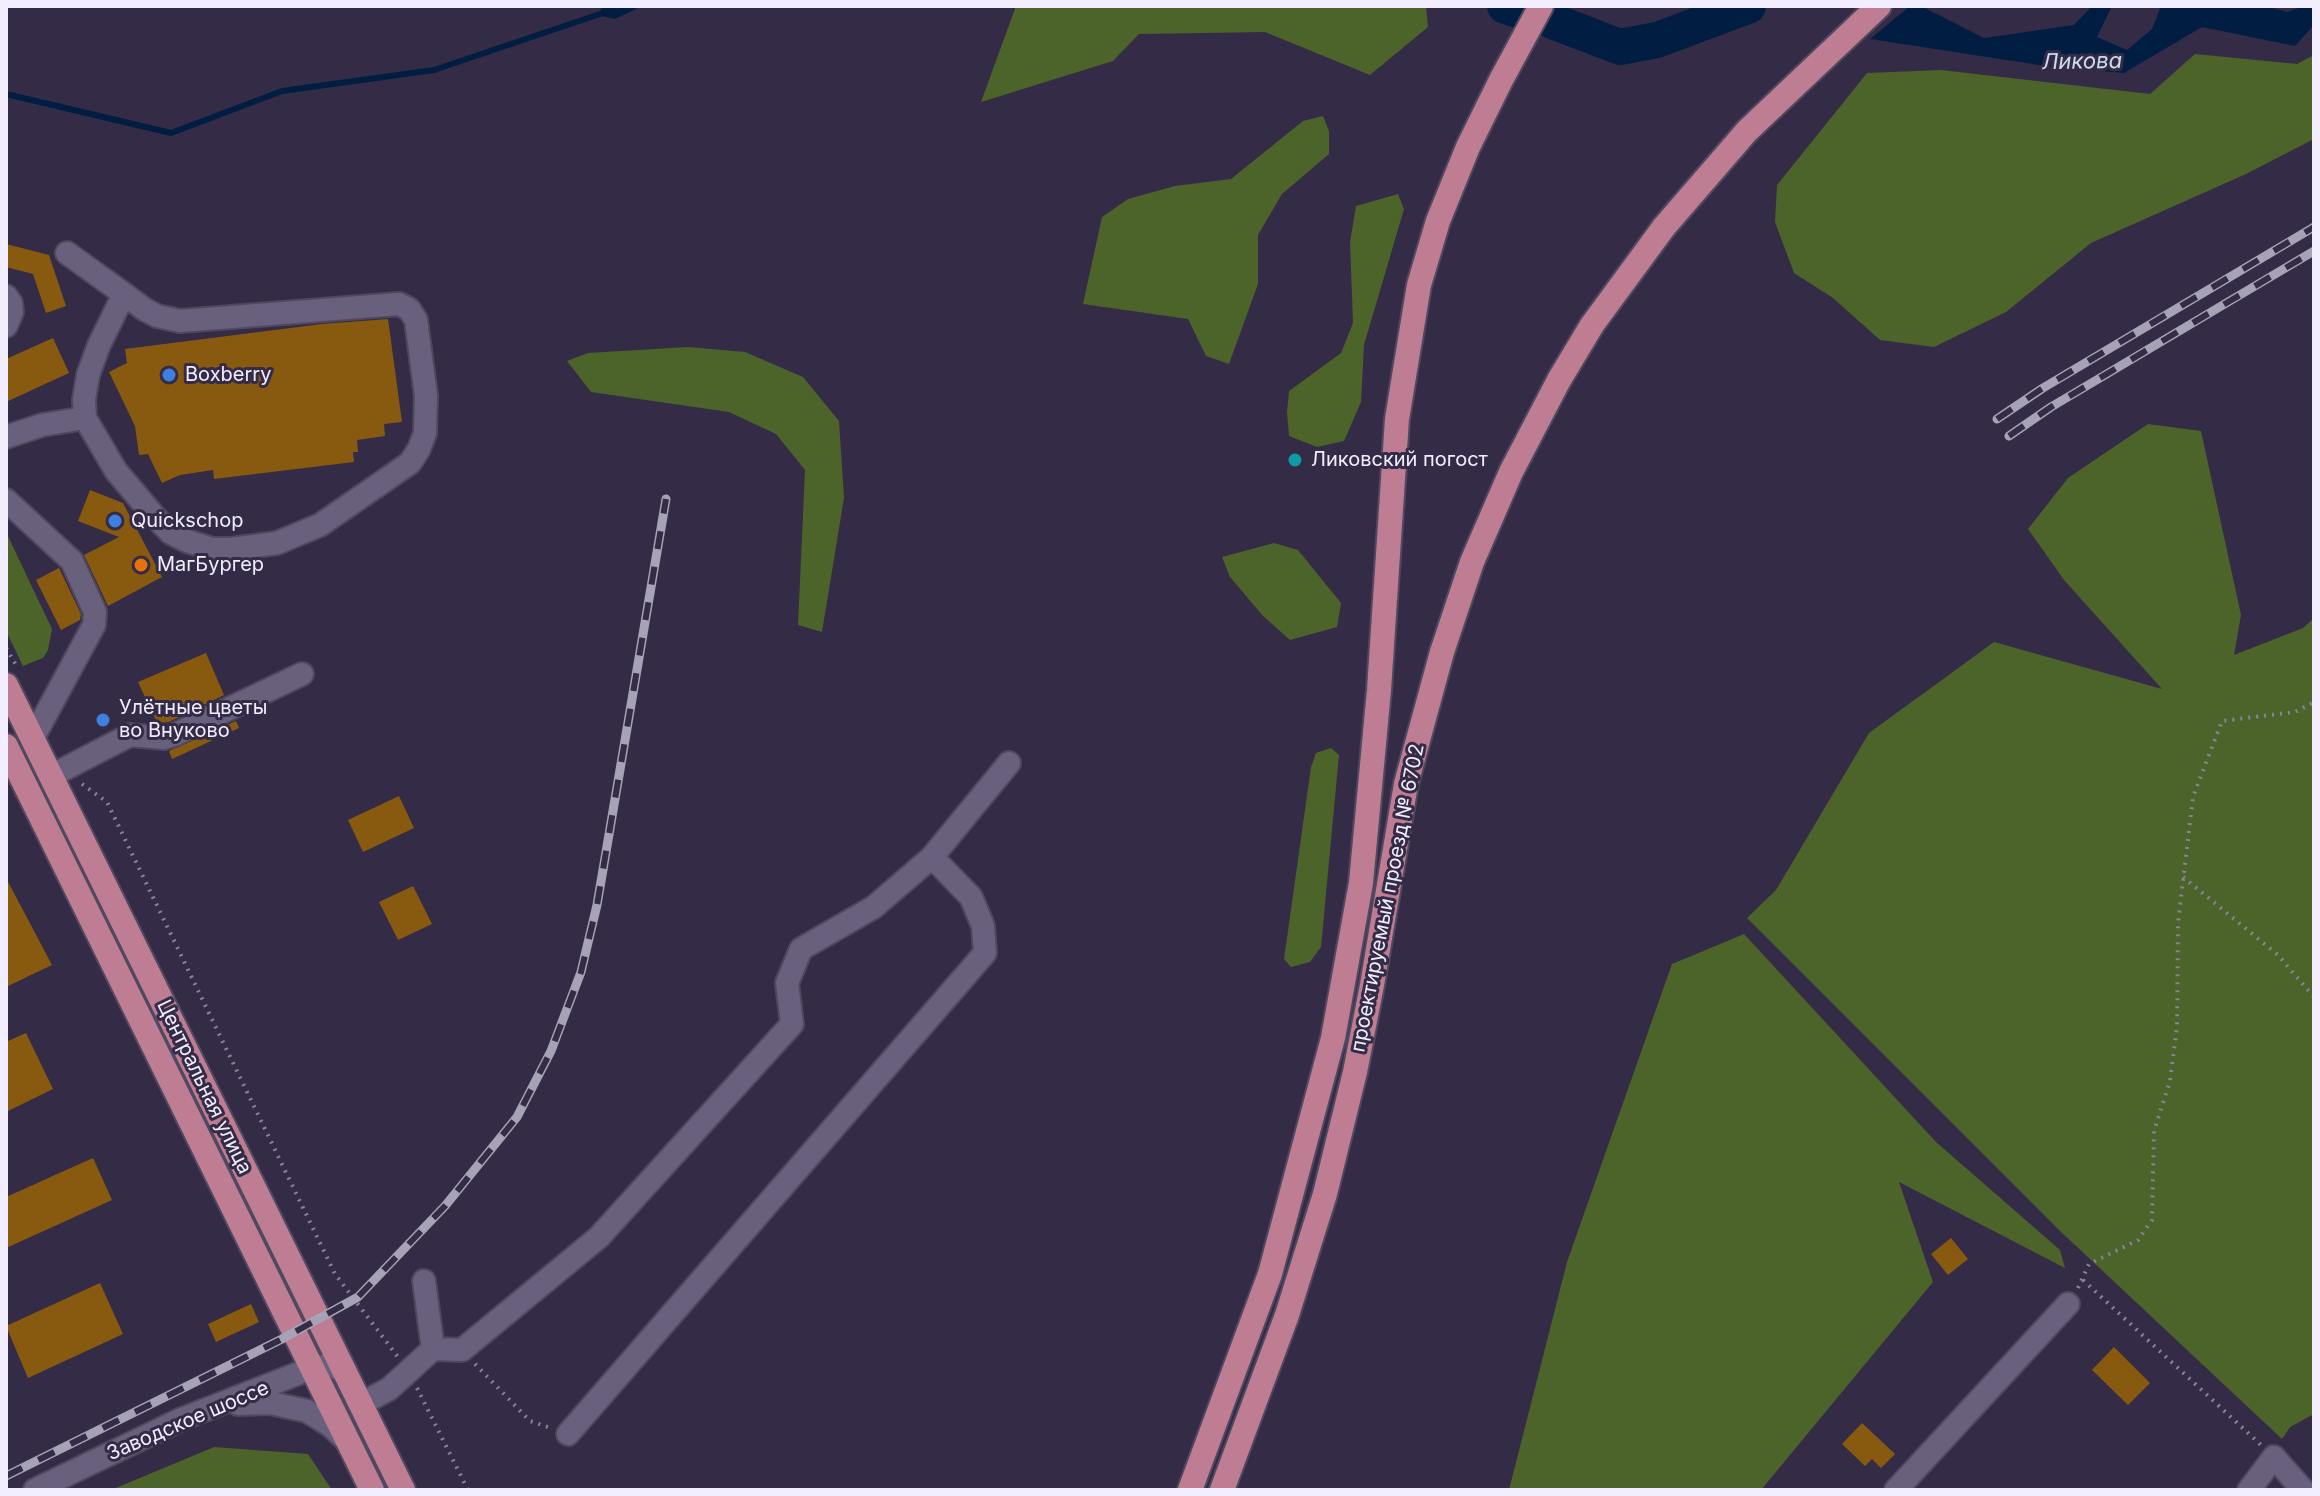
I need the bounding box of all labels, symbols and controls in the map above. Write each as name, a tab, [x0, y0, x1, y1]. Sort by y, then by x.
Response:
water label: Ликова	[2042, 48, 2122, 76]
place label: Boxberry	[185, 363, 271, 387]
marker: Boxberry	[160, 366, 178, 384]
place label: Ликовский погост	[1311, 448, 1488, 472]
marker: Ликовский погост	[1286, 451, 1304, 469]
place label: Quickschop	[131, 509, 243, 533]
marker: Quickschop	[106, 512, 124, 530]
place label: МагБургер	[157, 553, 264, 577]
marker: МагБургер	[132, 556, 150, 574]
place label: Улётные цветы во Внуково	[119, 696, 267, 743]
marker: Улётные цветы во Внуково	[94, 711, 112, 729]
street label: проектируемый проезд № 6702	[1346, 742, 1430, 1054]
street label: Центральная улица	[151, 996, 257, 1178]
street label: Заводское шоссе	[103, 1376, 273, 1466]

